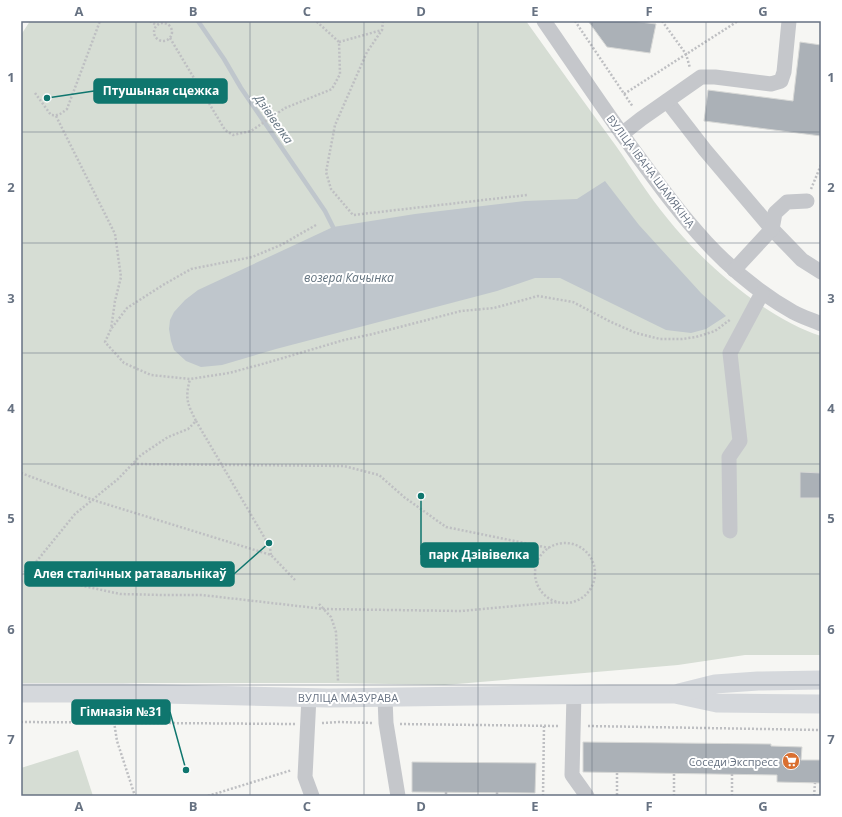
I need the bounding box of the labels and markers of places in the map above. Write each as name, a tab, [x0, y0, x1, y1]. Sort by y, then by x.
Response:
callout: Птушыная сцежка	[94, 79, 227, 103]
callout: парк Дзівівелка	[421, 543, 538, 567]
callout: Алея сталічных ратавальнікаў	[25, 562, 234, 586]
callout: Гімназія №31	[72, 700, 170, 724]
supermarket icon: Соседи Экспресс	[781, 751, 801, 771]
place label: Соседи Экспресс	[689, 754, 778, 769]

